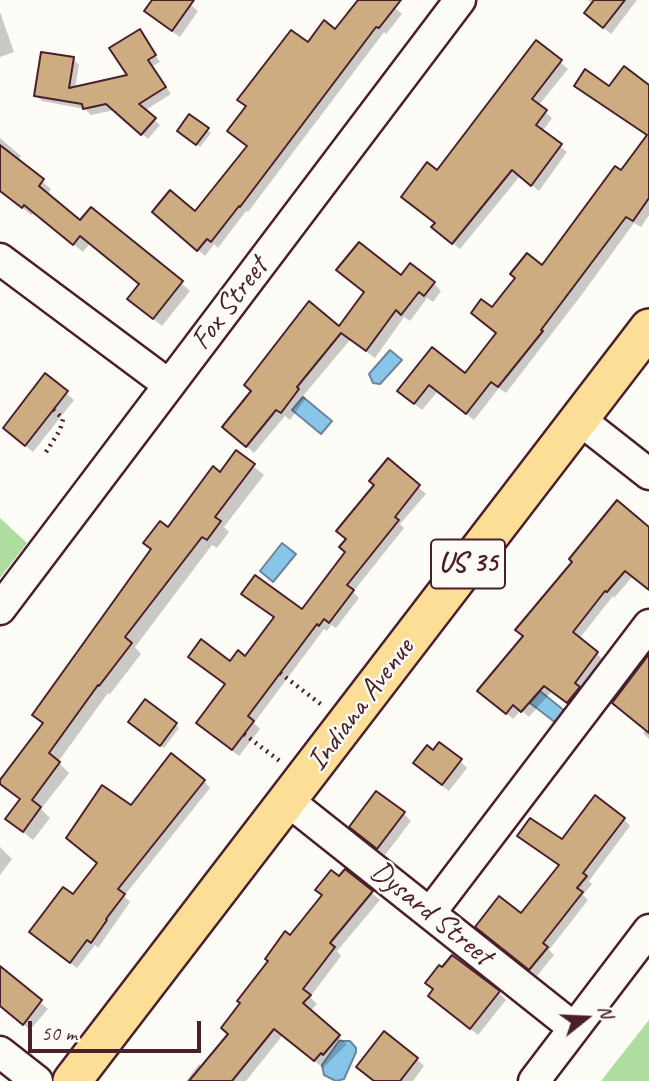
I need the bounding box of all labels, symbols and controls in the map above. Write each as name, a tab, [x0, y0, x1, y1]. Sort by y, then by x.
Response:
street label: Fox Street	[184, 251, 276, 357]
road number: US 35	[431, 540, 505, 588]
street label: Indiana Avenue	[299, 632, 423, 778]
street label: Dysard Street	[363, 854, 499, 974]
north arrow	[551, 983, 621, 1053]
text: N	[593, 1002, 619, 1021]
scale bar	[32, 1007, 205, 1052]
text: 50 m	[41, 1020, 77, 1046]

